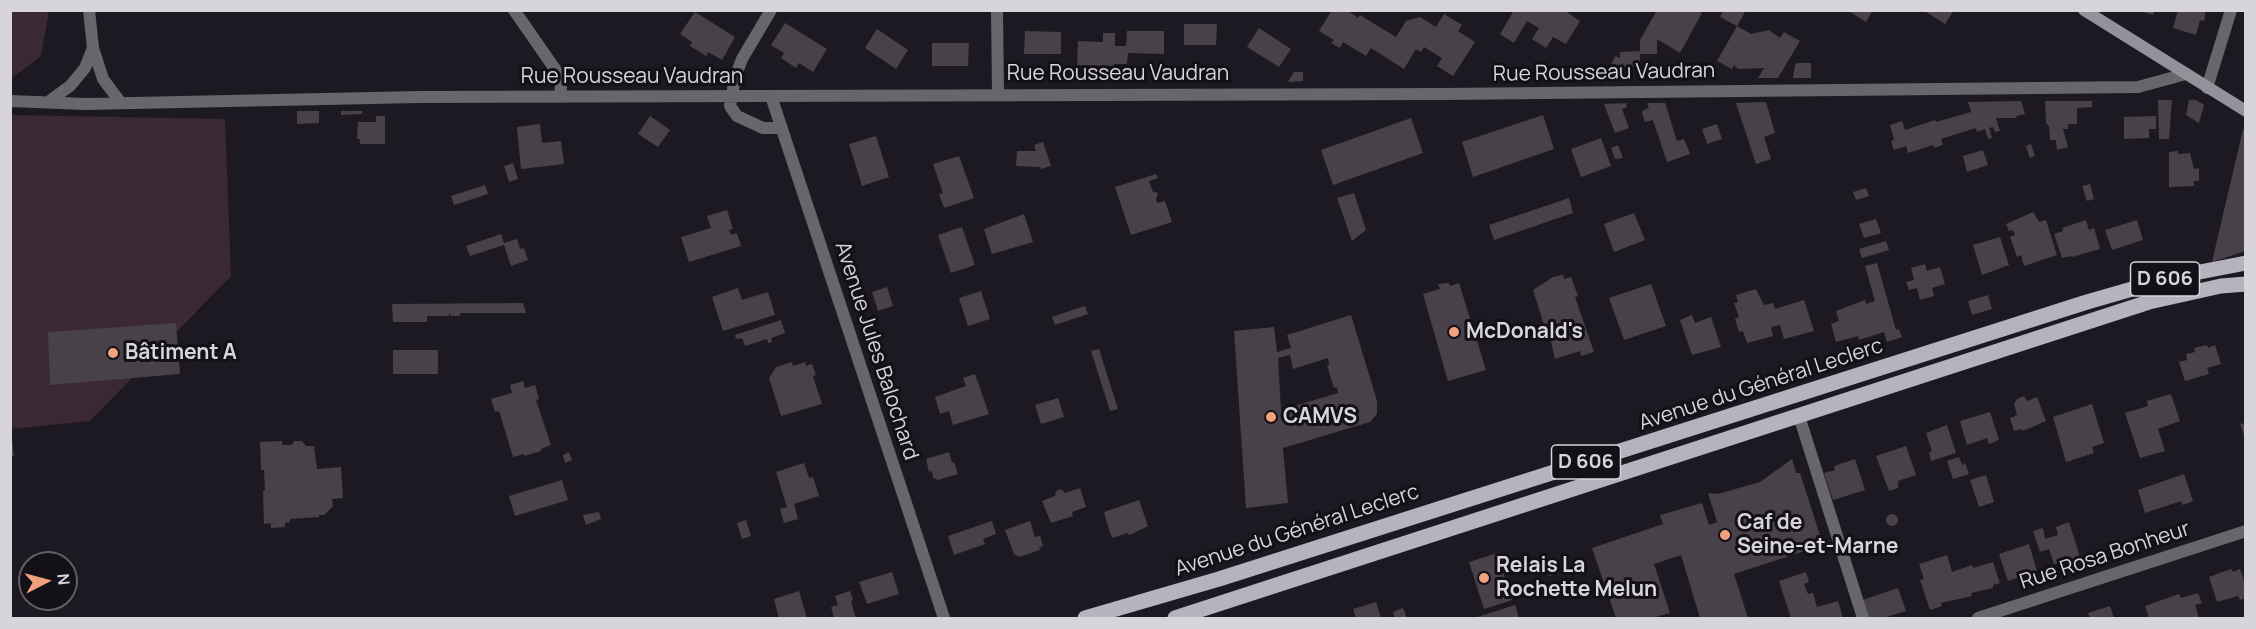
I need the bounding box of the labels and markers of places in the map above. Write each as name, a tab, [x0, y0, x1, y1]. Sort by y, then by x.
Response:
place label: McDonald's	[1466, 319, 1583, 345]
marker: McDonald's	[1447, 325, 1461, 339]
place label: Bâtiment A	[125, 340, 237, 366]
marker: Bâtiment A	[106, 346, 120, 360]
place label: CAMVS	[1283, 404, 1357, 430]
marker: CAMVS	[1264, 410, 1278, 424]
place label: Caf de Seine-et-Marne	[1737, 510, 1898, 560]
marker: Caf de Seine-et-Marne	[1718, 528, 1732, 542]
place label: Relais La Rochette Melun	[1496, 553, 1657, 603]
marker: Relais La Rochette Melun	[1477, 571, 1491, 585]

